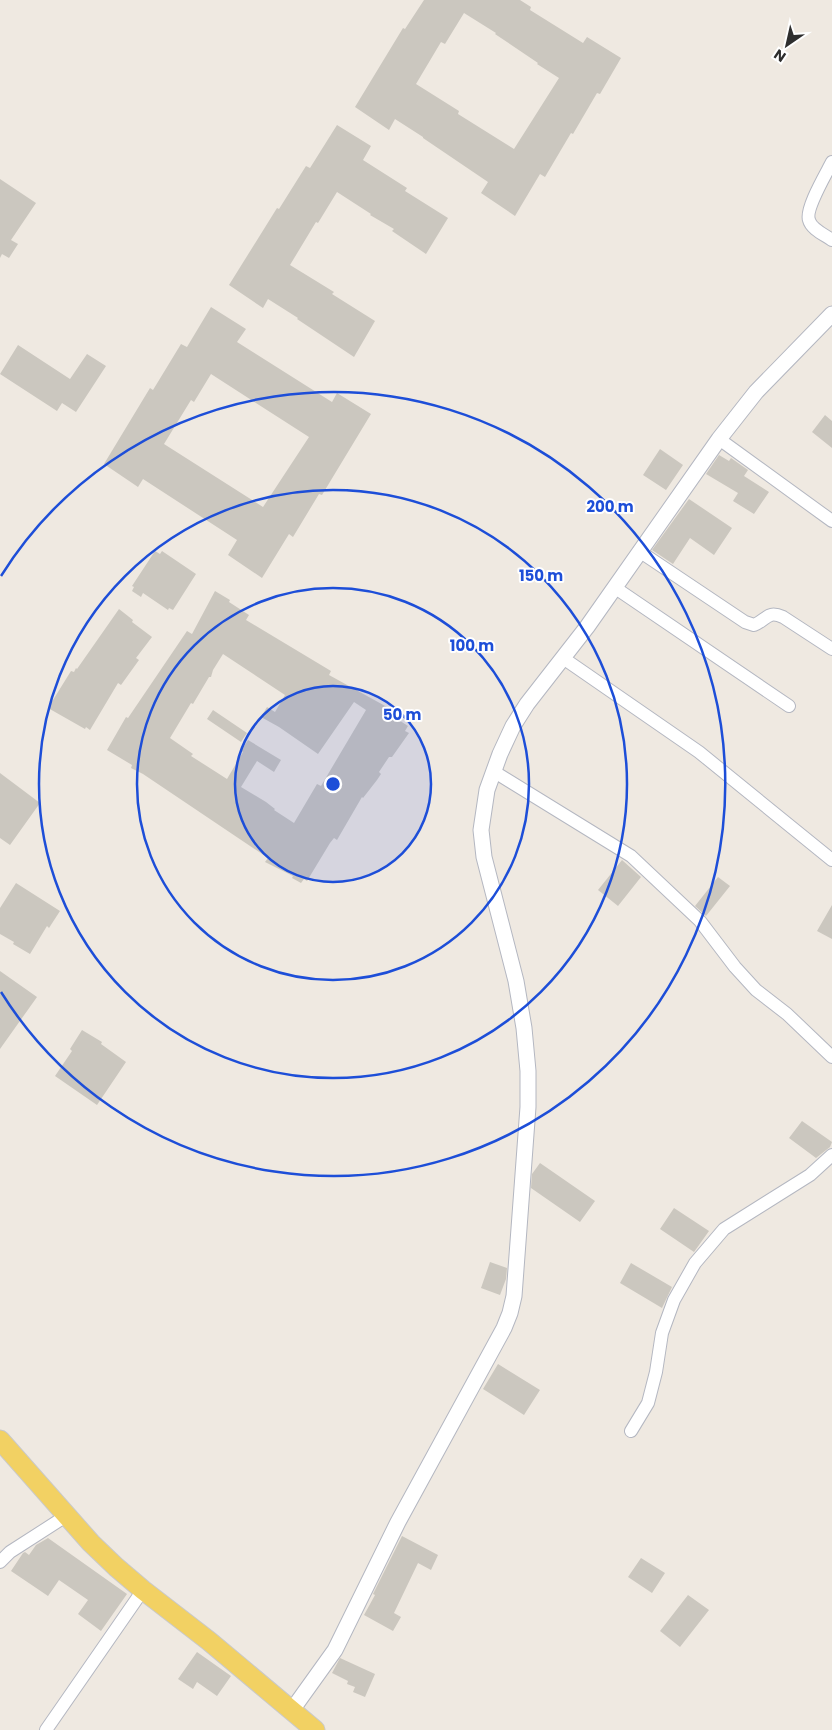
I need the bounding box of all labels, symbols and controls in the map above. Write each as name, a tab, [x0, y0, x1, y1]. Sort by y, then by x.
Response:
north arrow	[762, 20, 812, 70]
text: N	[770, 45, 790, 67]
text: 200 m	[586, 496, 634, 517]
text: 150 m	[519, 565, 563, 586]
text: 100 m	[450, 635, 494, 656]
text: 50 m	[383, 704, 421, 725]
centre of rings	[324, 775, 342, 793]

